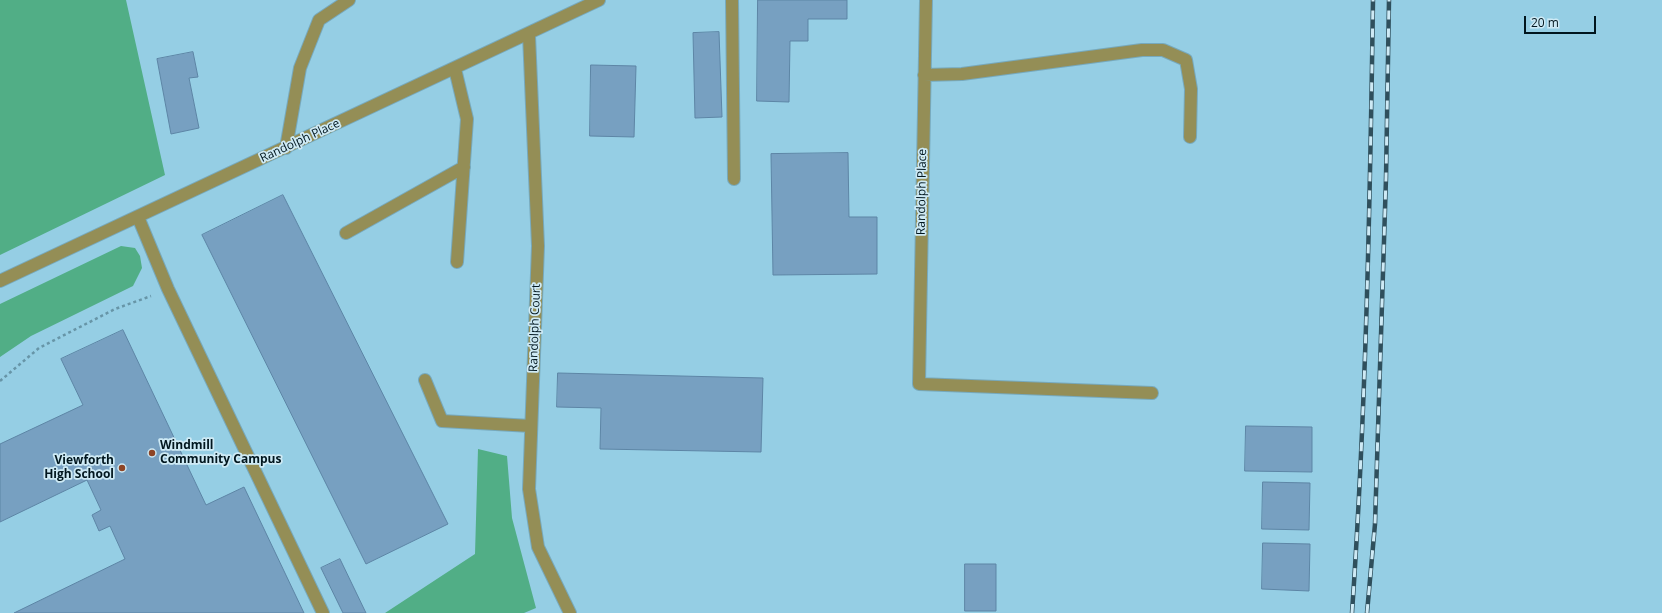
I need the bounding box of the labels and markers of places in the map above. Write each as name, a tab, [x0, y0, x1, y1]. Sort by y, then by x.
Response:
place label: Windmill Community Campus	[160, 439, 281, 467]
marker: Windmill Community Campus	[147, 448, 157, 458]
place label: Viewforth High School	[44, 454, 114, 482]
marker: Viewforth High School	[117, 463, 127, 473]

